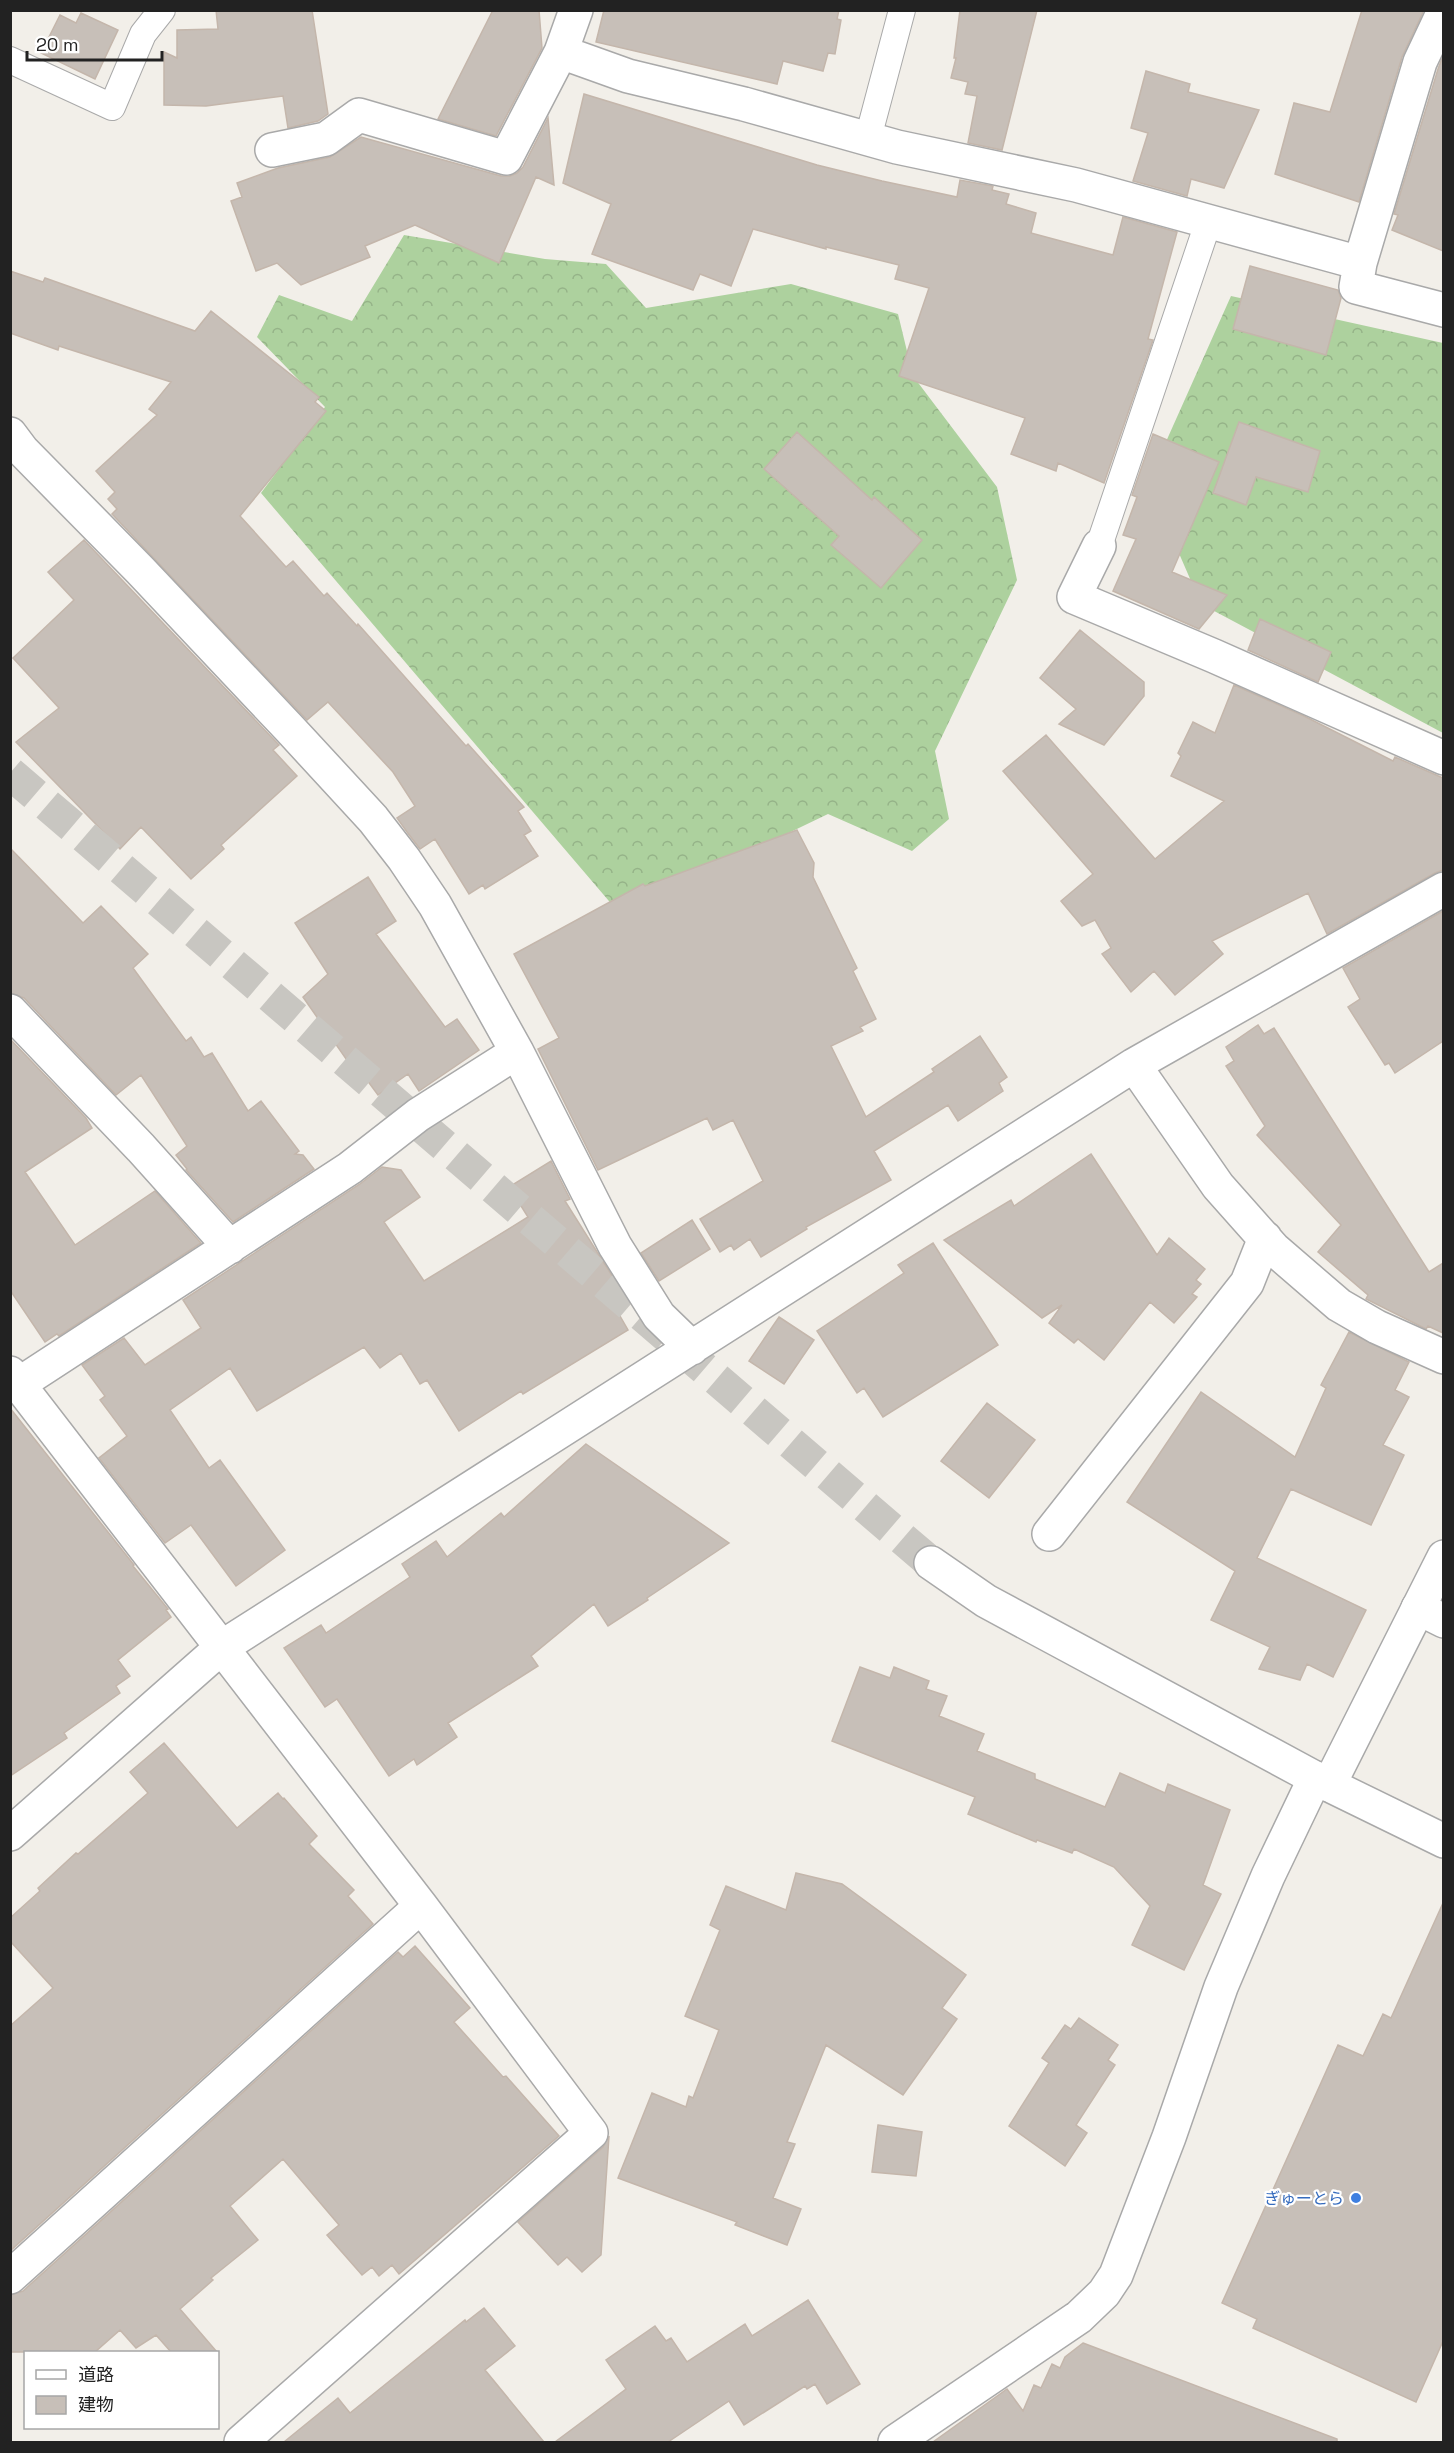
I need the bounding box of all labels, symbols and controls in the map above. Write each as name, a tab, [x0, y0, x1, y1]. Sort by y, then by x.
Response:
scale bar	[27, 24, 162, 62]
text: 20 m	[36, 33, 79, 56]
place label: ぎゅーとら	[1264, 2188, 1344, 2209]
marker: ぎゅーとら	[1349, 2191, 1363, 2205]
legend	[24, 2351, 219, 2429]
text: 道路	[78, 2363, 114, 2386]
text: 建物	[78, 2393, 114, 2416]

